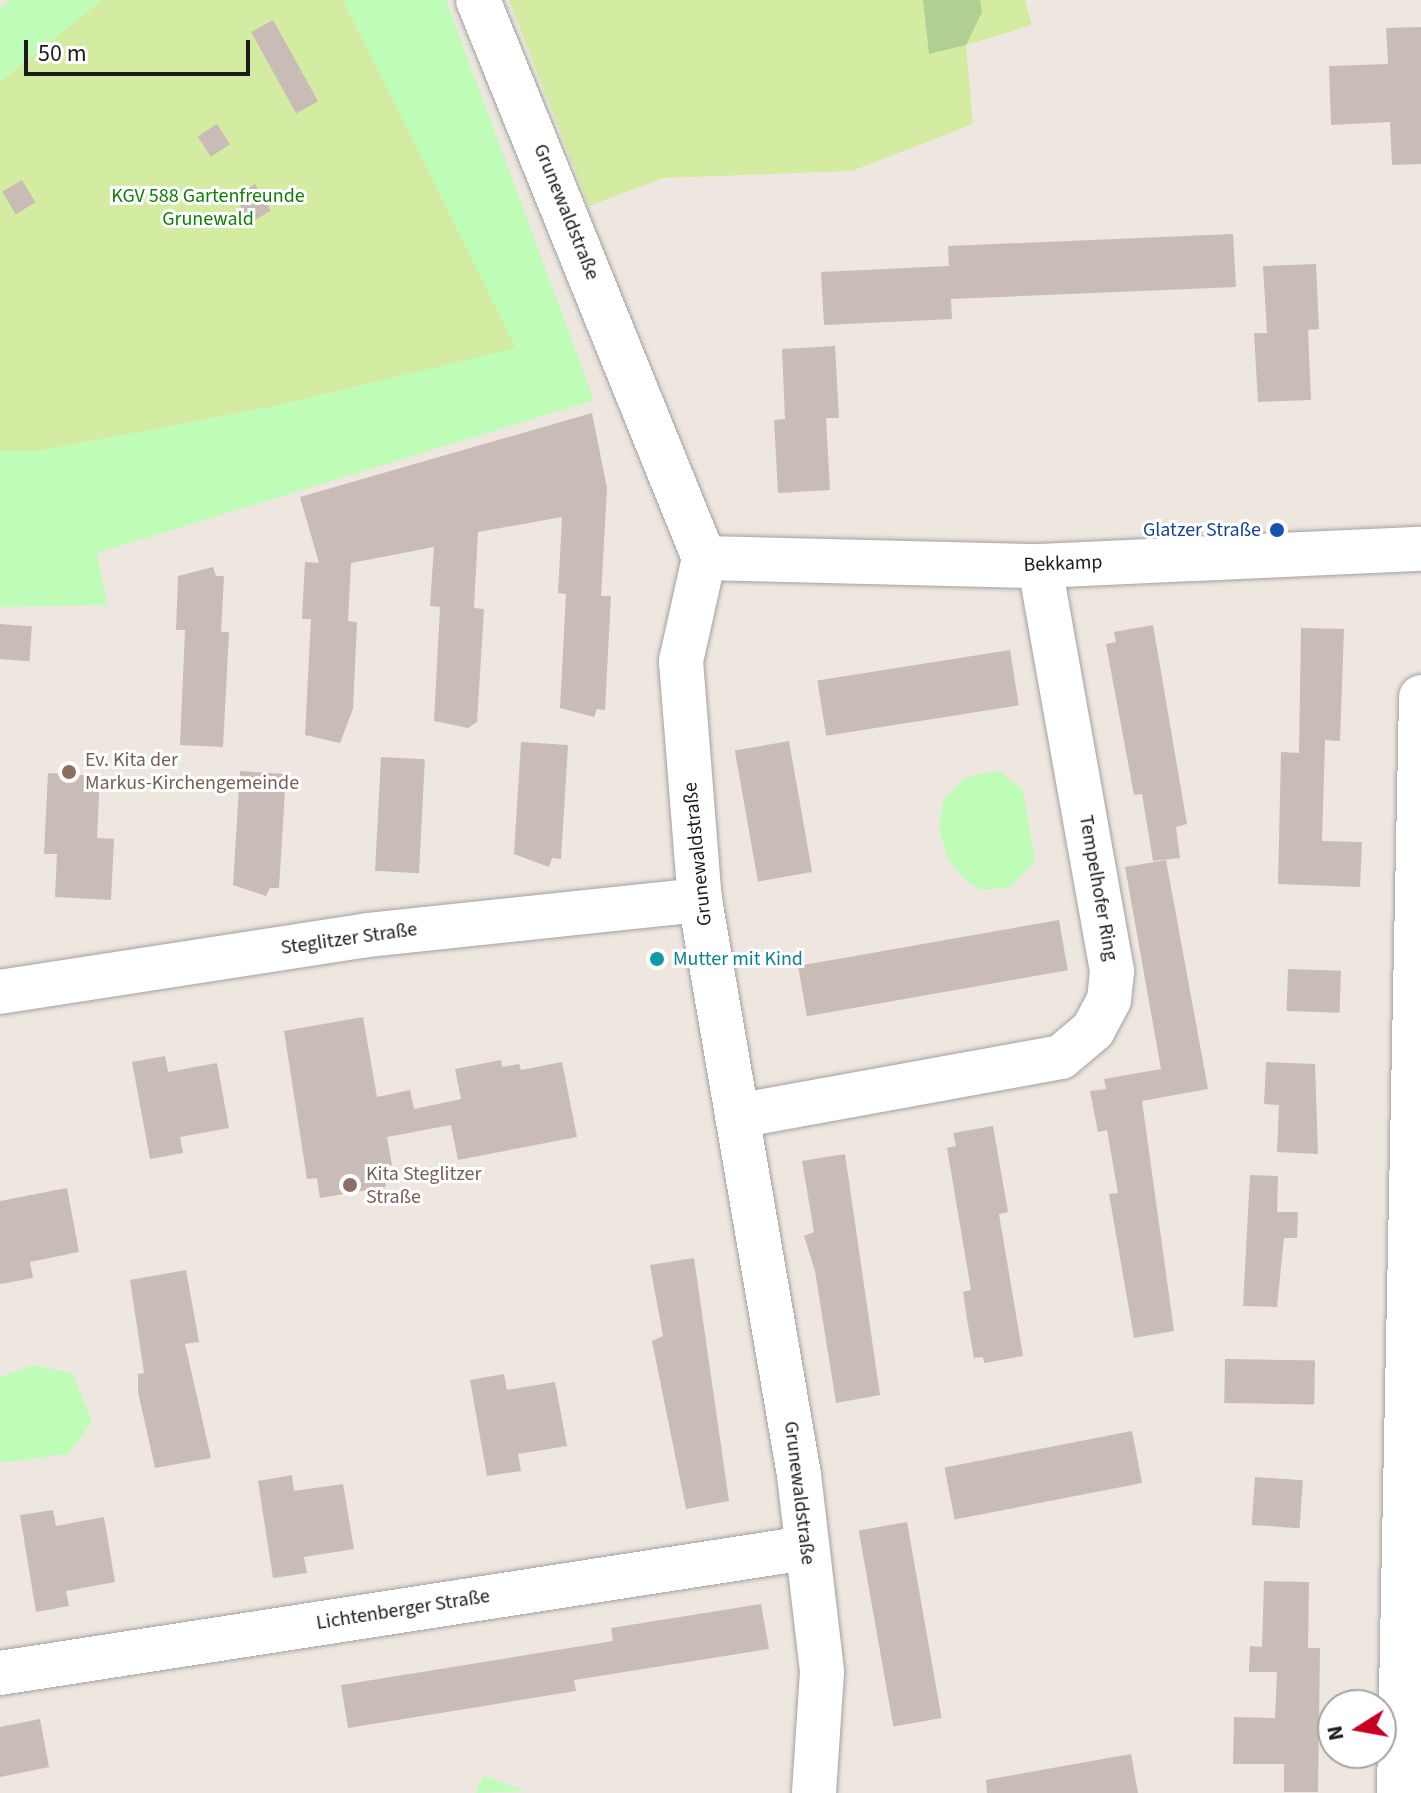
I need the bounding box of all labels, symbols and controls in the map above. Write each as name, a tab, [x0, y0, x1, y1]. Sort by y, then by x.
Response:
scale bar	[28, 24, 254, 74]
text: 50 m	[38, 36, 87, 71]
street label: Grunewaldstraße	[528, 141, 604, 283]
park label: KGV 588 Gartenfreunde Grunewald	[111, 184, 305, 231]
place label: Glatzer Straße	[1143, 518, 1261, 542]
marker: Glatzer Straße	[1268, 521, 1286, 539]
street label: Bekkamp	[1023, 551, 1103, 577]
place label: Ev. Kita der Markus-Kirchengemeinde	[85, 748, 299, 795]
marker: Ev. Kita der Markus-Kirchengemeinde	[60, 763, 78, 781]
street label: Grunewaldstraße	[679, 781, 717, 927]
street label: Tempelhofer Ring	[1073, 813, 1123, 963]
street label: Steglitzer Straße	[279, 918, 419, 960]
place label: Mutter mit Kind	[673, 947, 803, 971]
marker: Mutter mit Kind	[648, 950, 666, 968]
place label: Kita Steglitzer Straße	[366, 1162, 481, 1209]
marker: Kita Steglitzer Straße	[341, 1176, 359, 1194]
street label: Grunewaldstraße	[778, 1420, 820, 1566]
street label: Lichtenberger Straße	[315, 1584, 491, 1636]
north arrow	[1317, 1689, 1397, 1769]
text: N	[1318, 1723, 1353, 1743]

